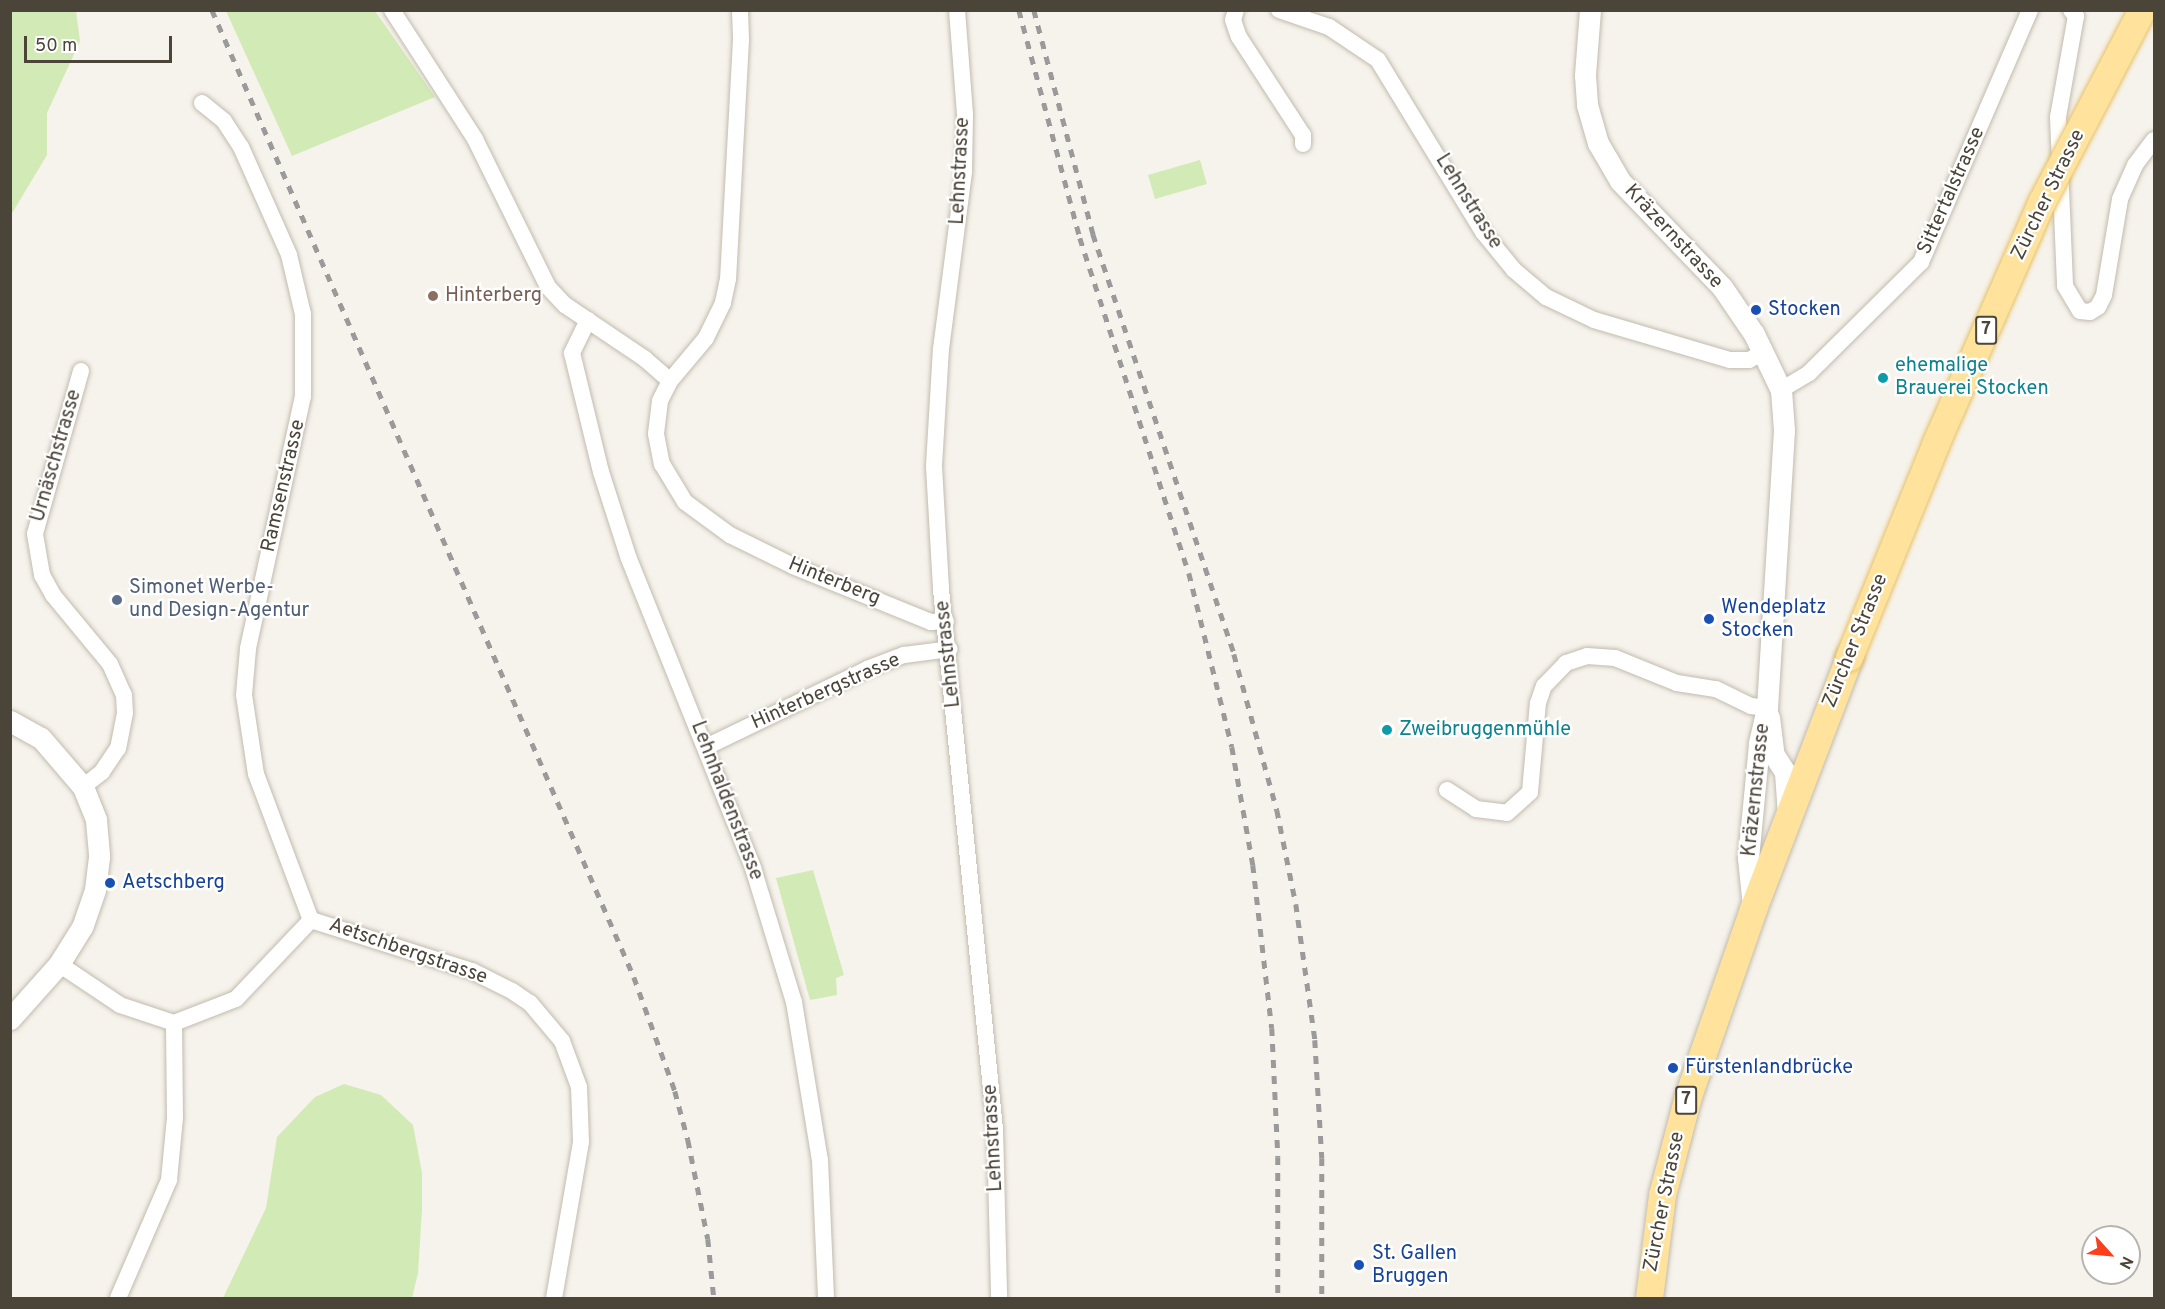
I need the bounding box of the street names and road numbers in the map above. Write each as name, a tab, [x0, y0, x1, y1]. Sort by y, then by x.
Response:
street label: Lehnstrasse	[946, 117, 976, 225]
street label: Sittertalstrasse	[1913, 124, 1991, 258]
street label: Zürcher Strasse	[2007, 126, 2091, 264]
street label: Lehnstrasse	[1429, 150, 1507, 254]
street label: Kräzernstrasse	[1619, 180, 1727, 294]
road number: 7	[1974, 315, 1998, 345]
street label: Urnäschstrasse	[27, 387, 87, 525]
street label: Ramsenstrasse	[257, 417, 311, 555]
street label: Hinterberg	[784, 553, 884, 611]
street label: Zürcher Strasse	[1818, 571, 1894, 711]
street label: Lehnstrasse	[931, 599, 967, 709]
street label: Hinterbergstrasse	[748, 648, 904, 736]
street label: Lehnhaldenstrasse	[685, 718, 767, 884]
street label: Kräzernstrasse	[1738, 722, 1776, 858]
street label: Aetschbergstrasse	[326, 914, 490, 990]
street label: Lehnstrasse	[979, 1084, 1009, 1192]
road number: 7	[1674, 1085, 1698, 1115]
street label: Zürcher Strasse	[1640, 1130, 1690, 1274]

